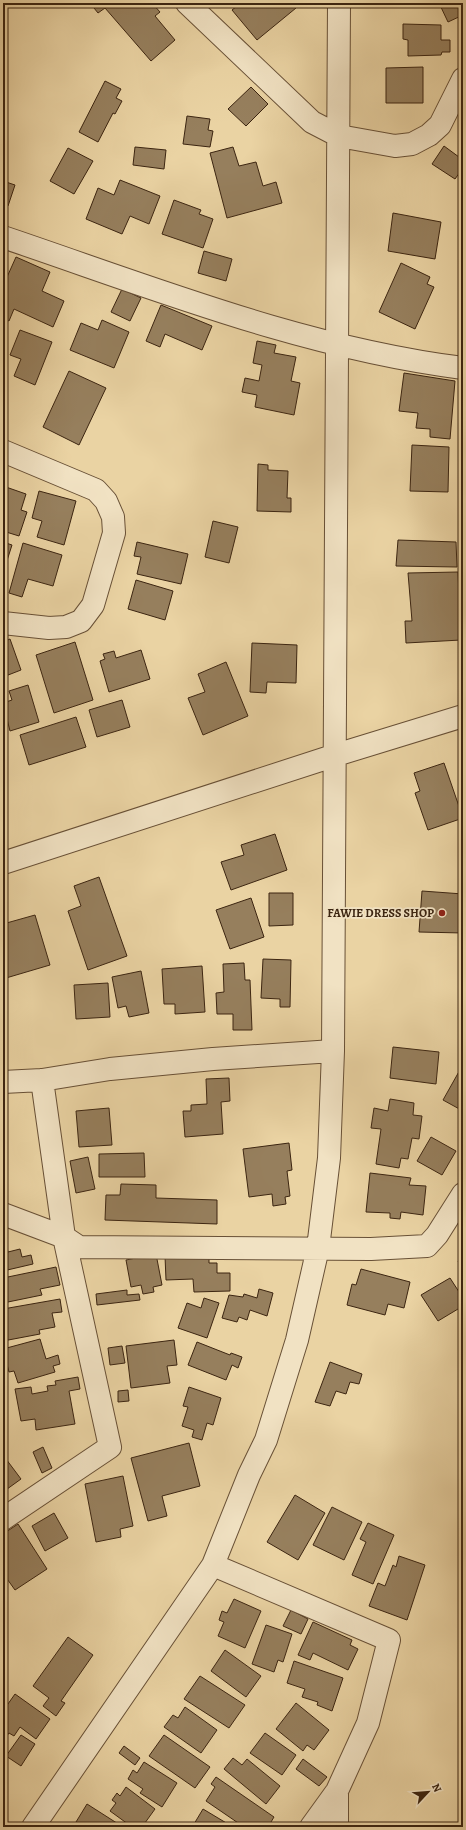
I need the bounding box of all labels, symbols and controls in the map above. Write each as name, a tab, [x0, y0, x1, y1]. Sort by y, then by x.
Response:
place label: FAWIE DRESS SHOP	[327, 905, 434, 921]
marker: FAWIE DRESS SHOP	[437, 908, 447, 918]
north arrow	[408, 1772, 448, 1812]
text: N	[428, 1781, 445, 1795]

